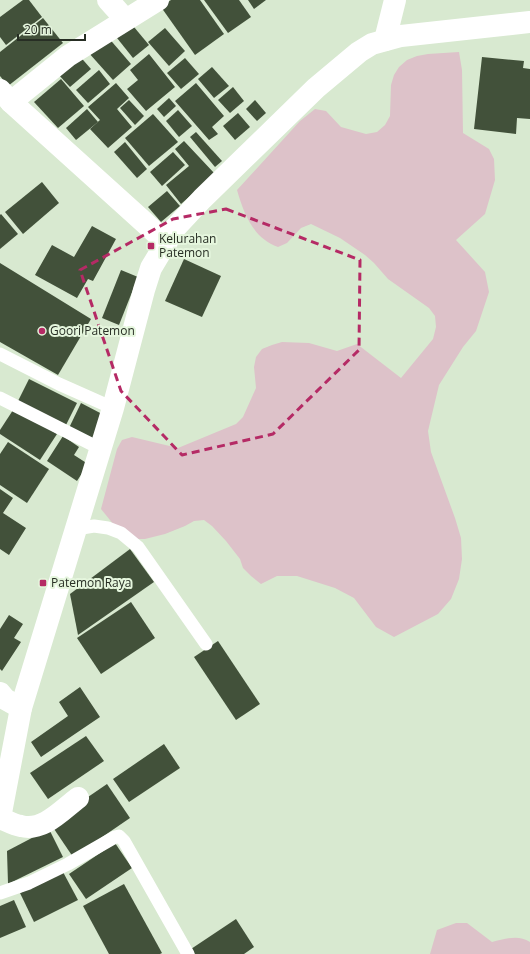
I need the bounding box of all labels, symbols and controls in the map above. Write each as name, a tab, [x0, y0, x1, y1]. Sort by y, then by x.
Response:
scale bar	[18, 16, 85, 42]
text: 20 m	[24, 21, 52, 38]
place label: Kelurahan Patemon	[159, 230, 216, 261]
marker: Kelurahan Patemon	[146, 241, 156, 251]
place label: Goori Patemon	[50, 322, 135, 339]
marker: Goori Patemon	[37, 326, 47, 336]
place label: Patemon Raya	[51, 574, 131, 591]
marker: Patemon Raya	[38, 578, 48, 588]

